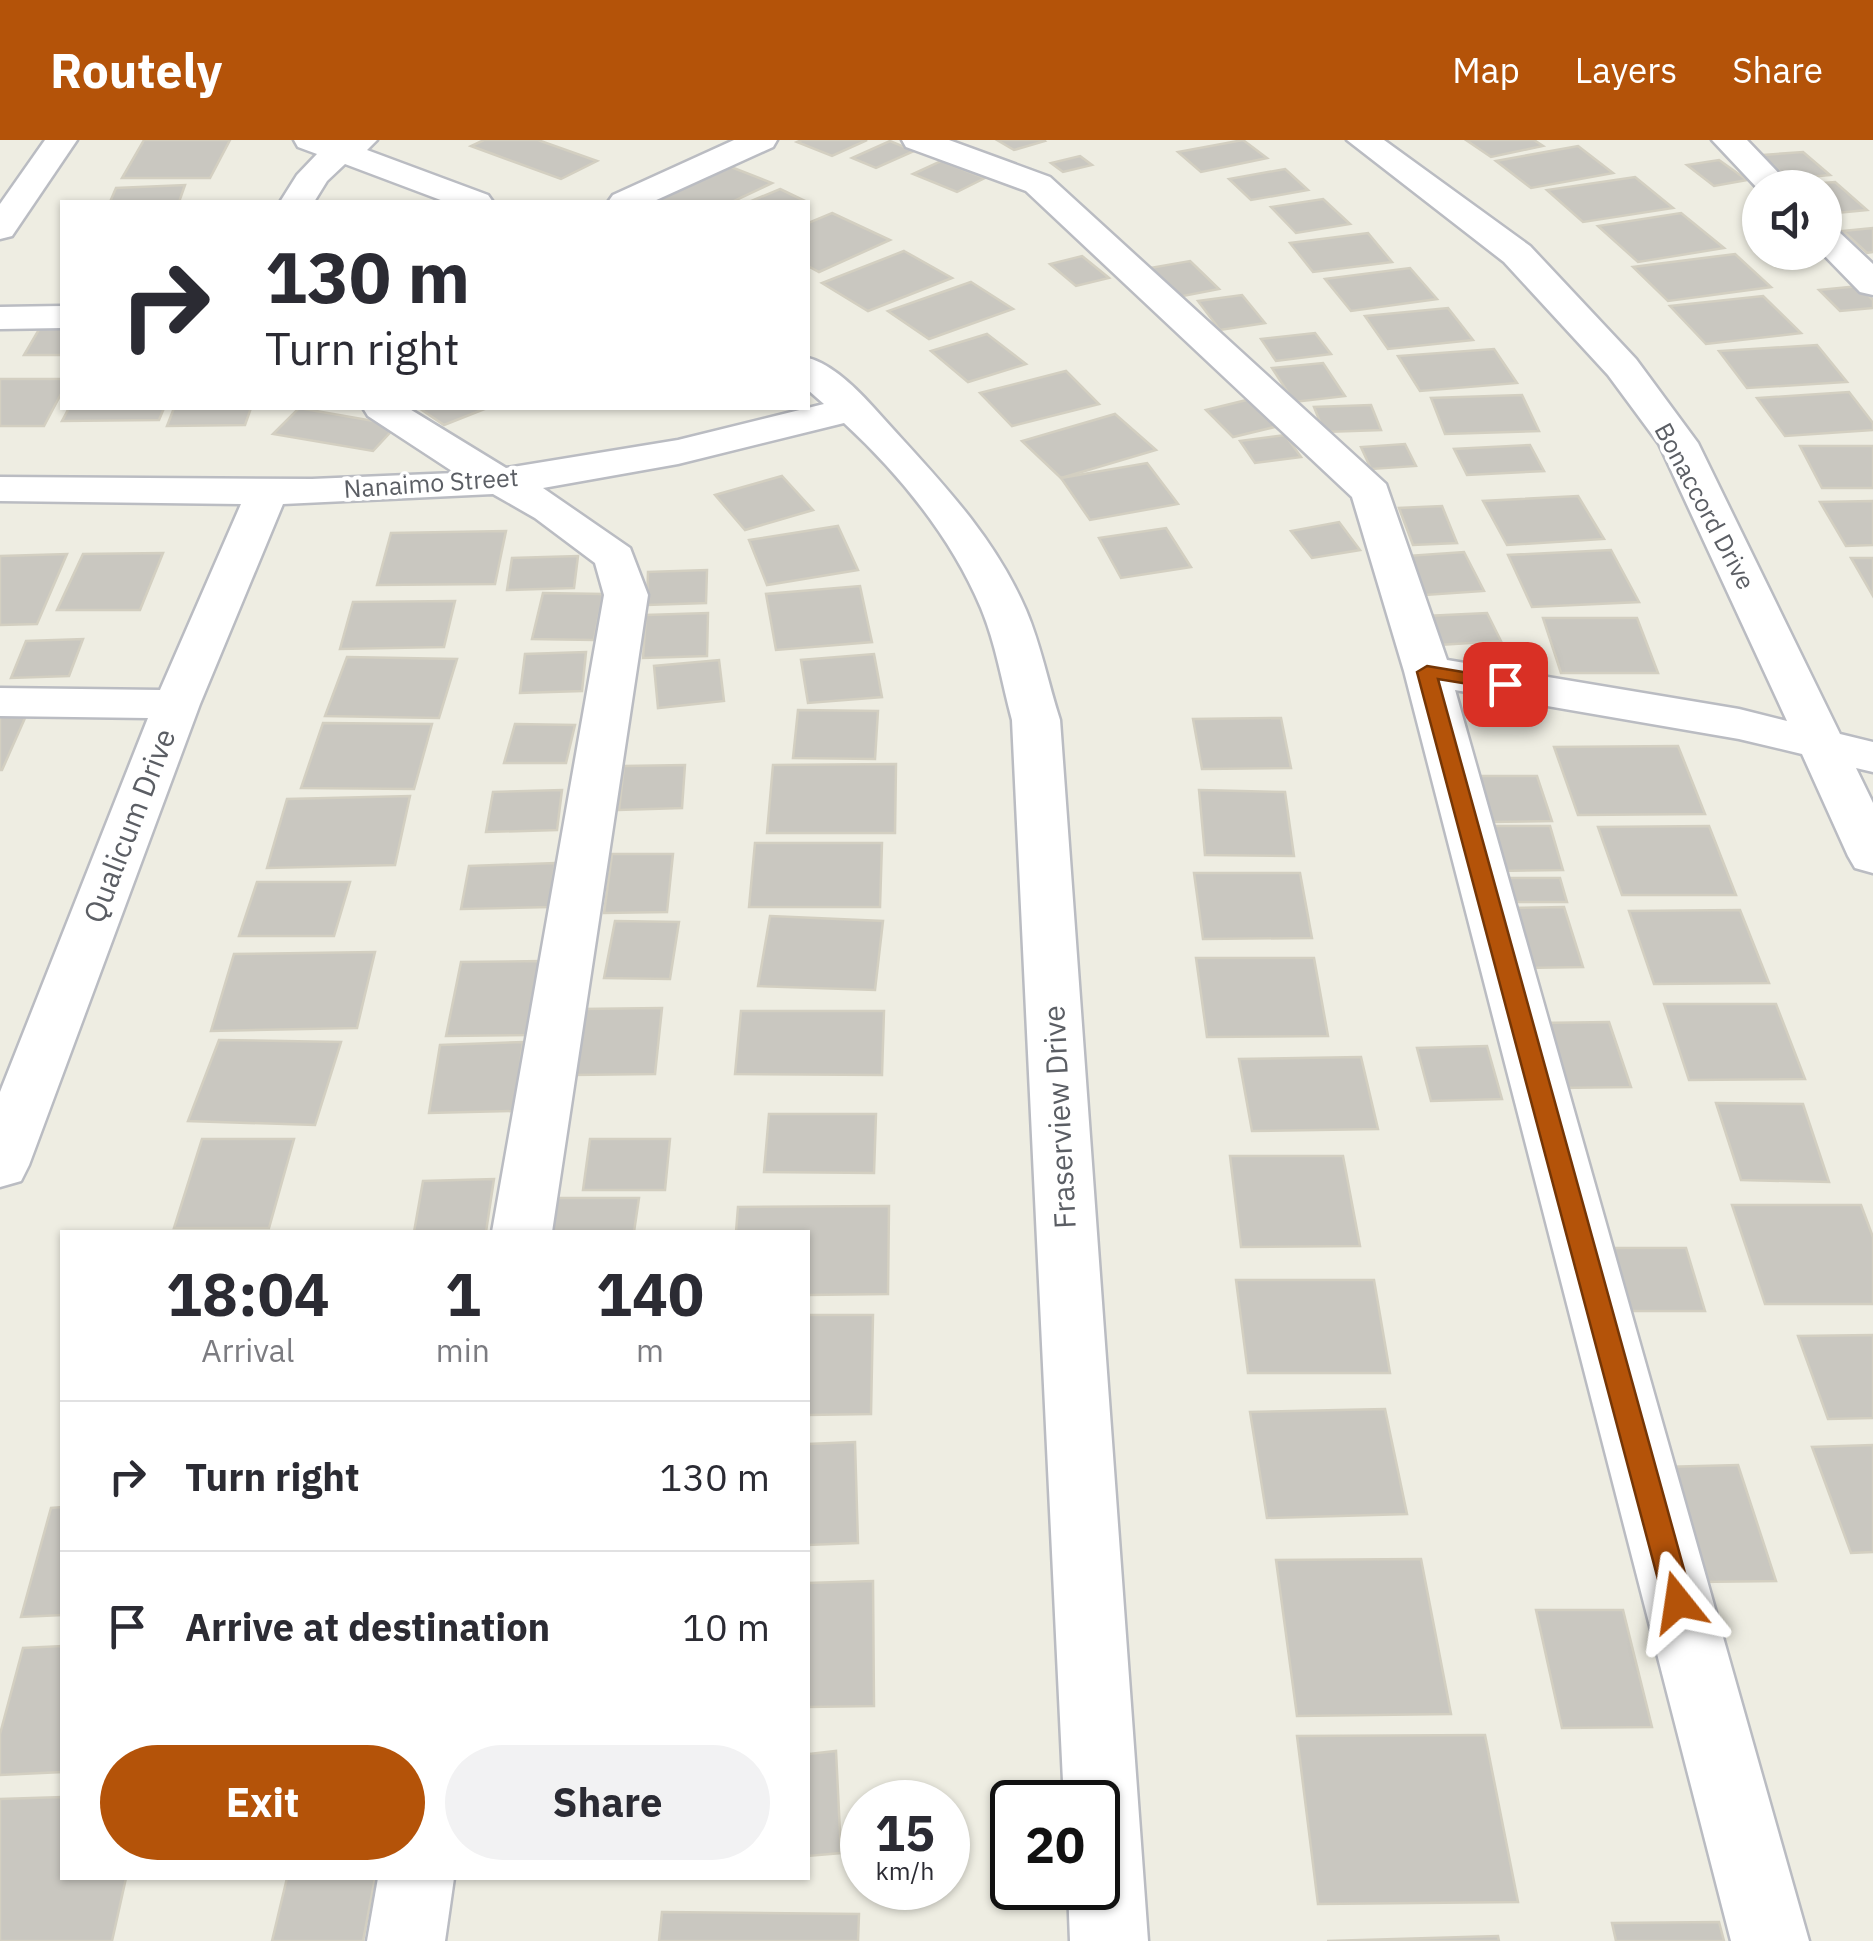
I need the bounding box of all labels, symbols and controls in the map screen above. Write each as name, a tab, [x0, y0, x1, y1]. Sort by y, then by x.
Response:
text: Routely	[50, 39, 222, 101]
text: Map	[1452, 47, 1520, 93]
text: Layers	[1575, 47, 1677, 93]
text: Share	[1732, 47, 1823, 93]
map controls	[1742, 170, 1842, 270]
button: sound	[1742, 170, 1842, 270]
text: 130 m	[265, 231, 470, 322]
icon: right	[100, 240, 230, 370]
text: Turn right	[265, 319, 460, 377]
street label: Bonaccord Drive	[1648, 417, 1763, 595]
street label: Nanaimo Street	[342, 460, 519, 505]
pin	[1463, 642, 1548, 727]
icon: arrive	[1478, 657, 1533, 712]
street label: Qualicum Drive	[74, 723, 184, 928]
street label: Fraserview Drive	[1033, 1004, 1084, 1230]
text: 18:04	[166, 1254, 330, 1333]
text: 1	[445, 1254, 481, 1333]
text: 140	[596, 1254, 704, 1333]
text: Arrival	[201, 1329, 295, 1371]
text: min	[436, 1329, 490, 1371]
text: m	[636, 1329, 664, 1371]
icon: right	[100, 1449, 155, 1504]
text: Turn right	[185, 1452, 360, 1501]
text: 130 m	[659, 1452, 770, 1501]
position arrow	[1626, 1550, 1730, 1654]
icon: arrive	[100, 1599, 155, 1654]
text: Arrive at destination	[185, 1602, 550, 1651]
text: 10 m	[682, 1602, 770, 1651]
button: Exit	[100, 1745, 425, 1860]
button: Share	[445, 1745, 770, 1860]
speed limit sign: 20	[990, 1780, 1120, 1910]
text: 15	[875, 1800, 935, 1865]
text: km/h	[876, 1854, 934, 1887]

